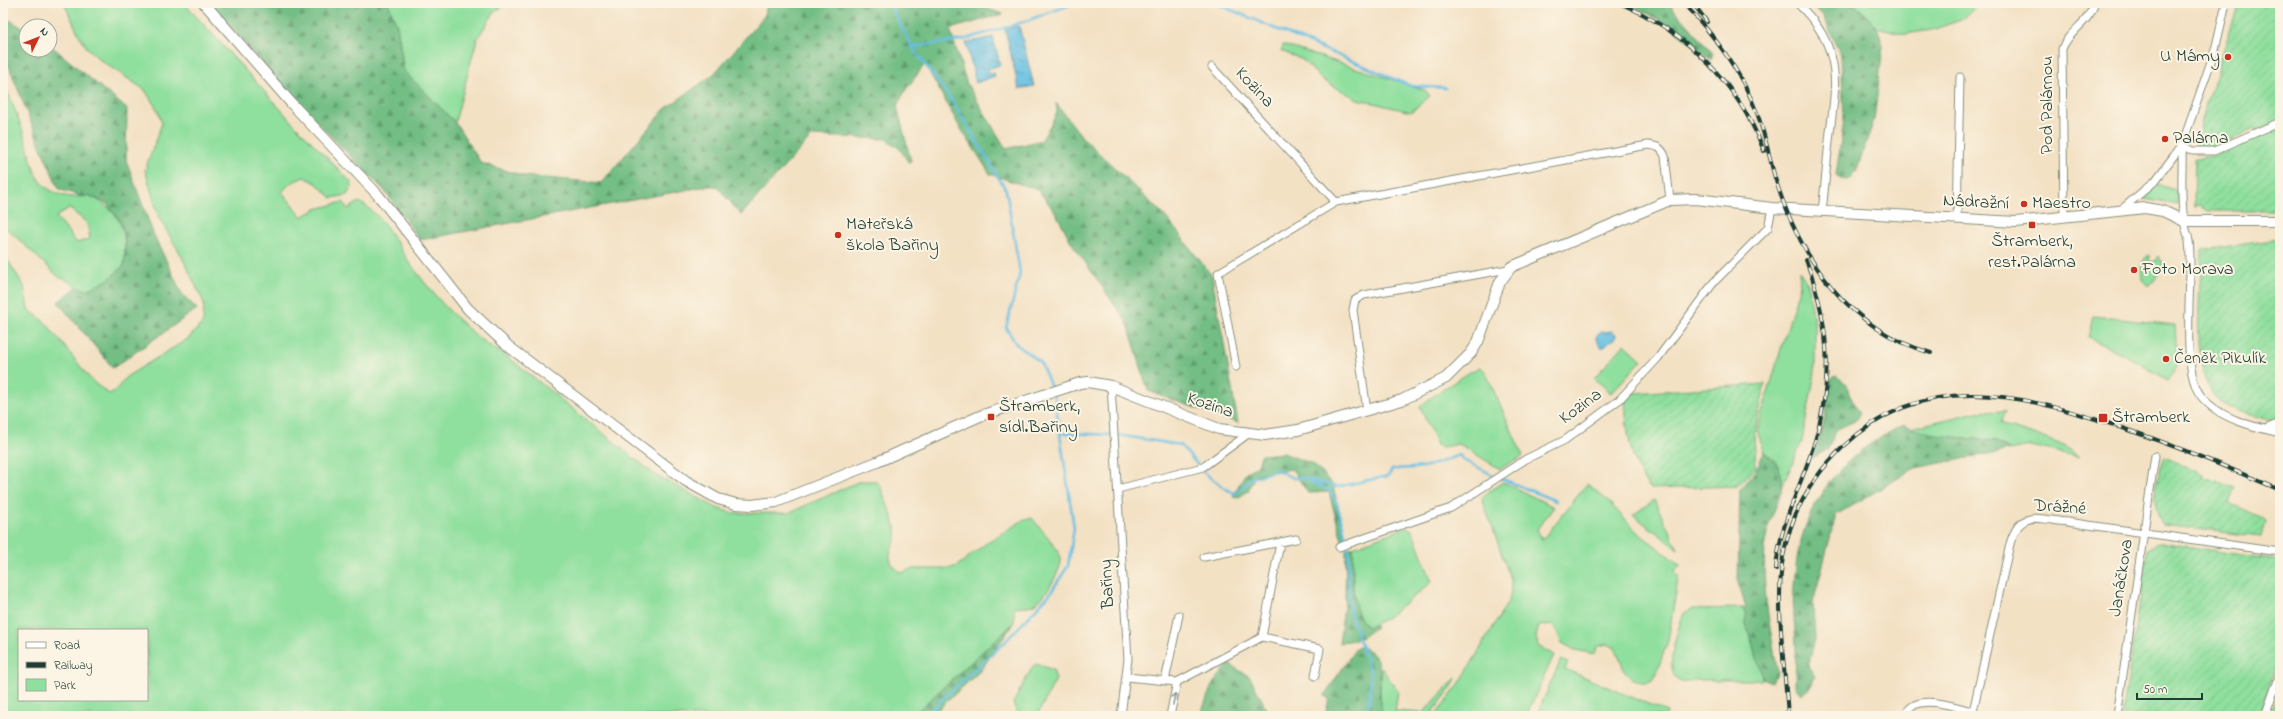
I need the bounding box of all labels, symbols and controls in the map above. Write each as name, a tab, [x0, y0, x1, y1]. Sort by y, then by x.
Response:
north arrow	[18, 18, 58, 58]
text: N	[36, 24, 53, 40]
place label: U Mámy	[2160, 44, 2220, 70]
marker: U Mámy	[2223, 52, 2233, 62]
street label: Pod Palárnou	[2035, 56, 2061, 154]
street label: Kozina	[1228, 62, 1280, 114]
place label: Palárna	[2173, 126, 2228, 152]
marker: Palárna	[2160, 134, 2170, 144]
street label: Nádražní	[1942, 188, 2010, 218]
place label: Maestro	[2032, 191, 2091, 217]
marker: Maestro	[2019, 199, 2029, 209]
place label: Mateřská škola Bařiny	[846, 212, 939, 259]
marker: Štramberk, rest.Palárna	[2027, 220, 2037, 230]
place label: Štramberk, rest.Palárna	[1988, 229, 2076, 276]
marker: Mateřská škola Bařiny	[833, 230, 843, 240]
place label: Foto Morava	[2141, 257, 2234, 283]
marker: Foto Morava	[2129, 265, 2139, 275]
place label: Čeněk Pikulík	[2174, 346, 2266, 372]
marker: Čeněk Pikulík	[2161, 354, 2171, 364]
street label: Kozina	[1554, 383, 1608, 431]
street label: Kozina	[1183, 386, 1237, 426]
place label: Štramberk, sídl.Bařiny	[999, 394, 1080, 441]
place label: Štramberk	[2112, 405, 2190, 431]
marker: Štramberk, sídl.Bařiny	[986, 412, 996, 422]
marker: Štramberk	[2097, 412, 2109, 424]
street label: Drážné	[2032, 493, 2088, 523]
street label: Janáčkova	[2103, 537, 2141, 619]
street label: Bařiny	[1094, 559, 1122, 610]
legend	[18, 629, 148, 701]
text: Road	[54, 637, 80, 655]
text: Railway	[54, 657, 93, 676]
scale bar	[2137, 675, 2202, 701]
text: Park	[54, 677, 76, 695]
text: 50 m	[2143, 681, 2167, 699]
one-way arrow	[1170, 693, 1178, 706]

